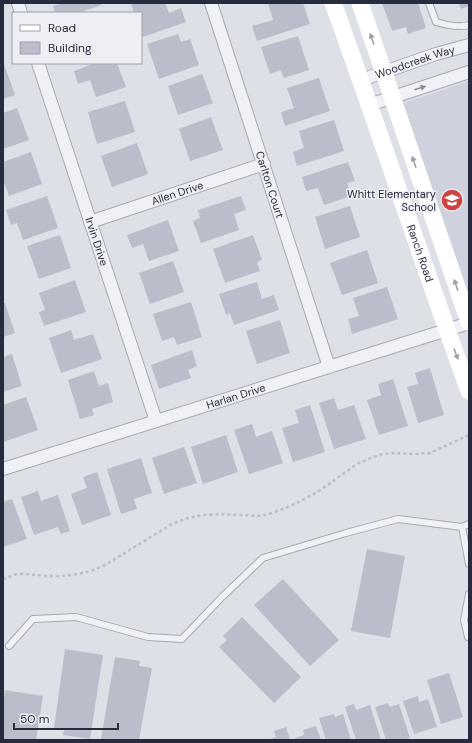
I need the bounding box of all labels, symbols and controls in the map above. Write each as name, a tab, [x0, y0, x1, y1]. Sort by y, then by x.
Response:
legend	[12, 12, 142, 64]
text: Road	[48, 20, 76, 36]
one-way arrow	[369, 33, 375, 45]
text: Building	[48, 40, 92, 56]
street label: Woodcreek Way	[373, 42, 456, 82]
one-way arrow	[414, 85, 426, 91]
street label: Carlton Court	[253, 149, 287, 220]
one-way arrow	[411, 156, 417, 168]
street label: Allen Drive	[150, 178, 205, 208]
place label: Whitt Elementary School	[347, 187, 436, 214]
school or university icon: Whitt Elementary School	[439, 187, 465, 213]
street label: Irvin Drive	[82, 215, 111, 268]
street label: Ranch Road	[404, 223, 437, 284]
one-way arrow	[453, 279, 459, 291]
one-way arrow	[453, 348, 459, 360]
street label: Harlan Drive	[204, 380, 267, 412]
scale bar	[14, 705, 118, 731]
text: 50 m	[20, 711, 49, 727]

